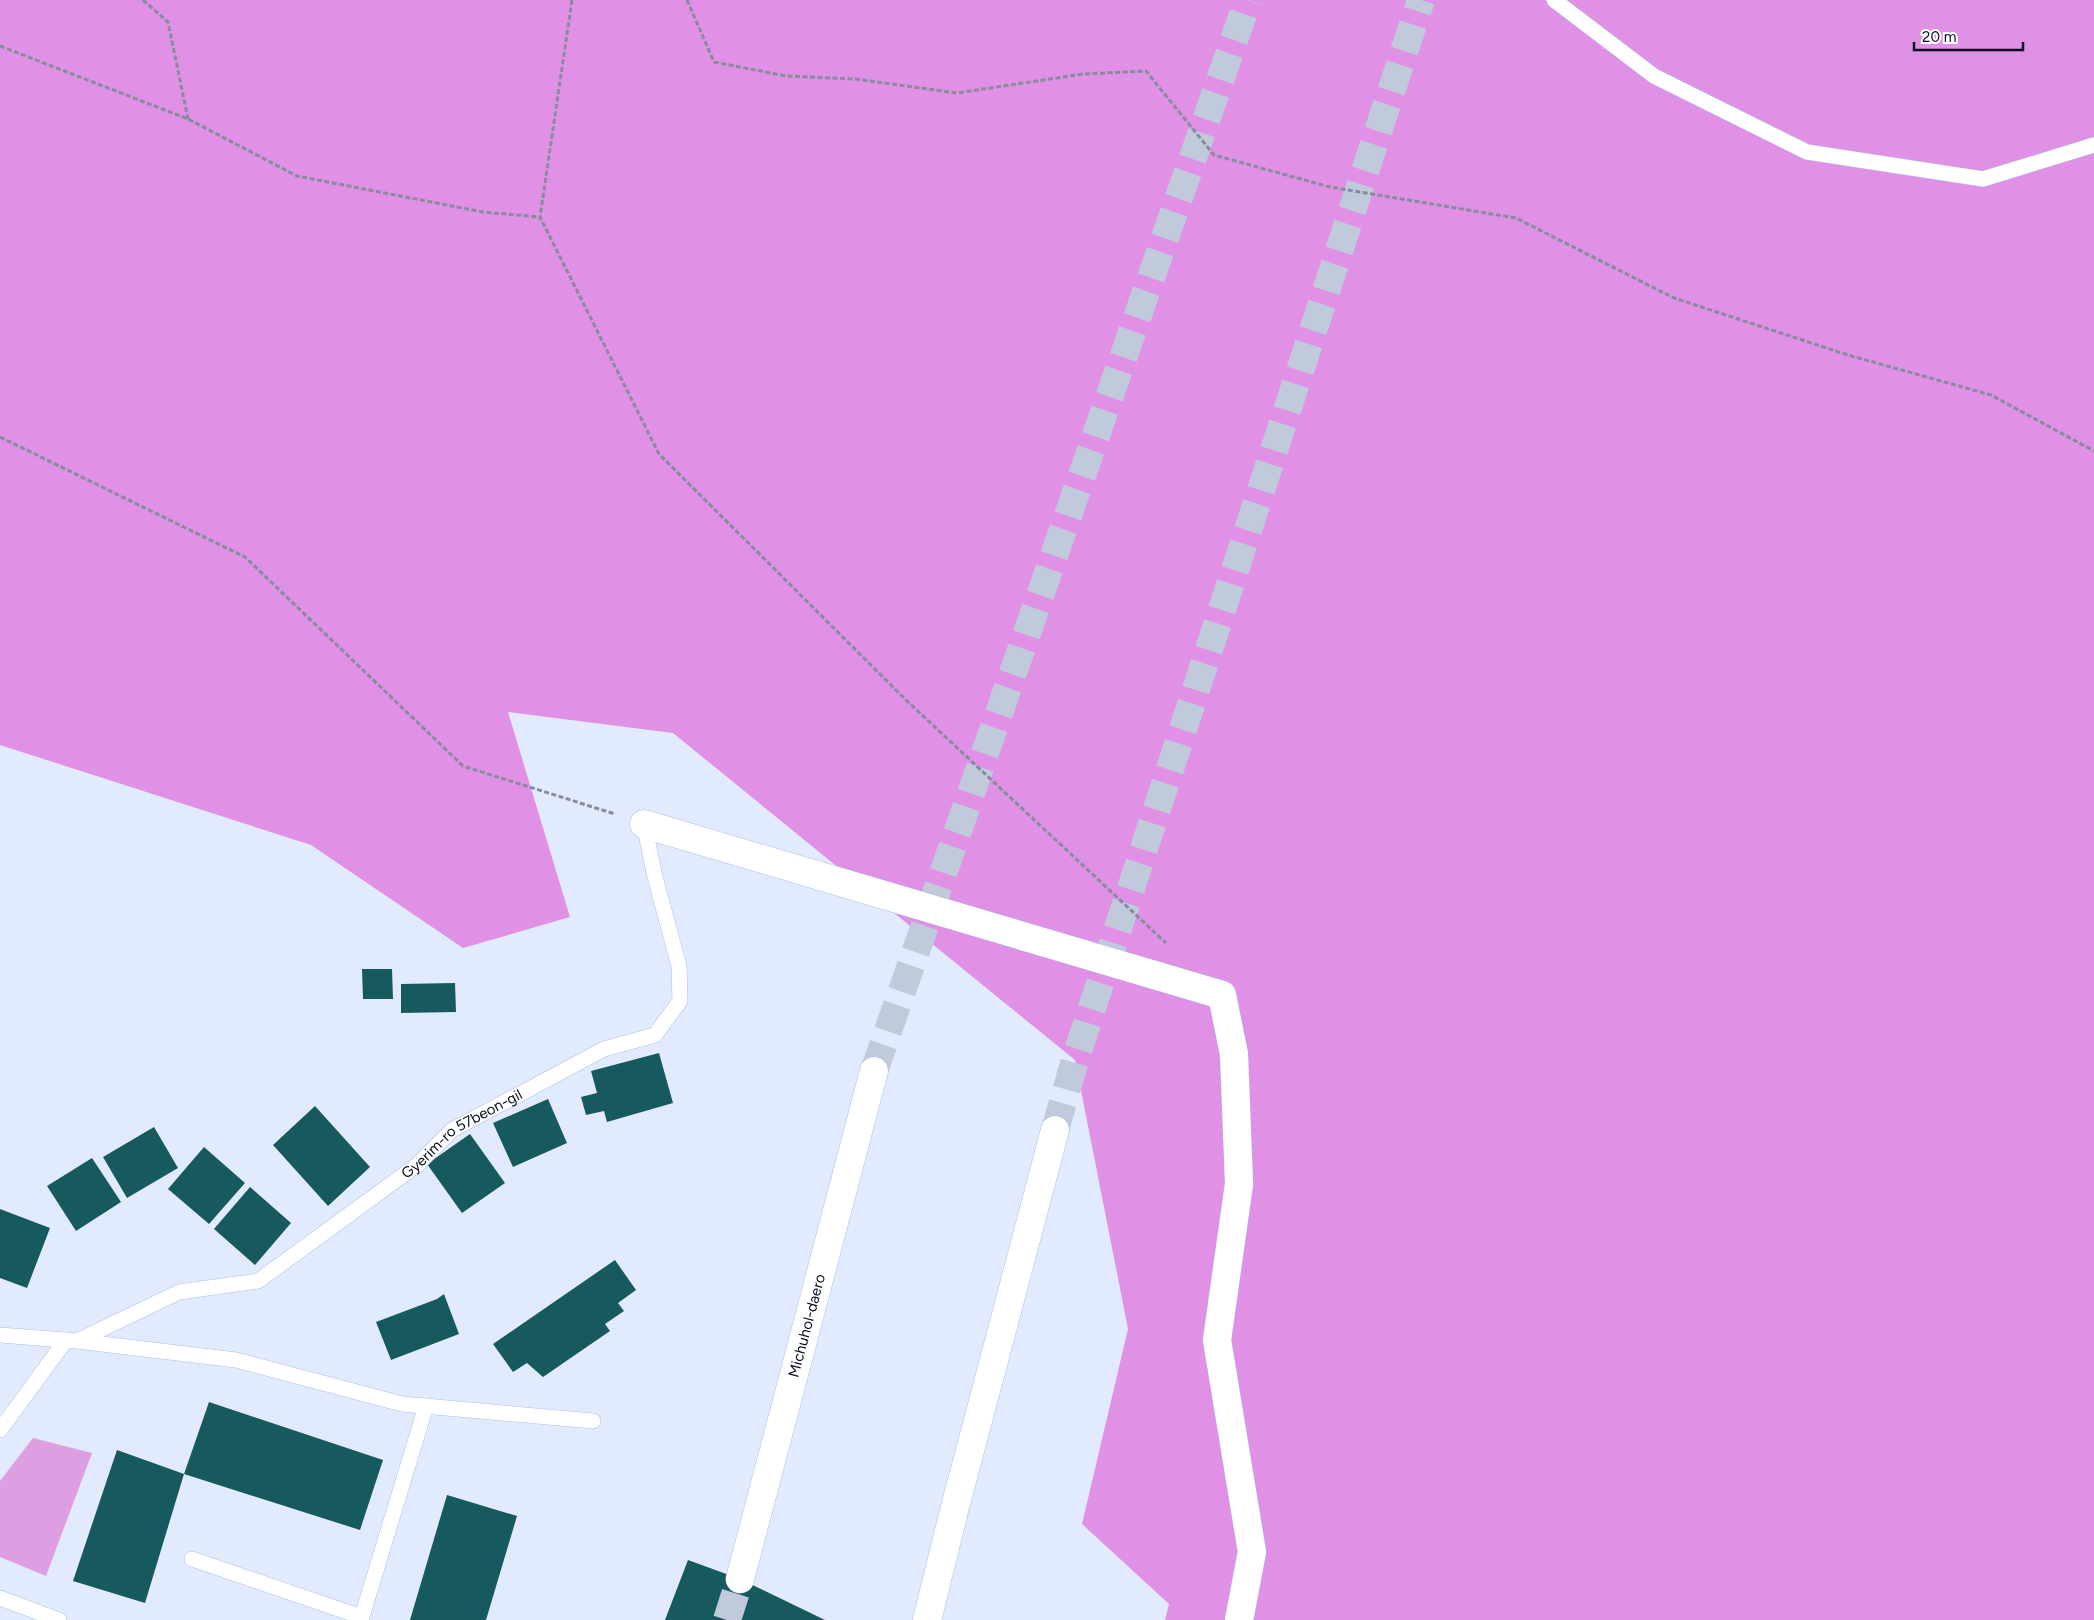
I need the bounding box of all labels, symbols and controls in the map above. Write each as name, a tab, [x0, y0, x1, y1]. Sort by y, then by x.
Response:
scale bar	[1914, 20, 2023, 52]
text: 20 m	[1922, 28, 1956, 46]
street label: Gyerim-ro 57beon-gil	[398, 1085, 525, 1182]
street label: Michuhol-daero	[785, 1272, 829, 1379]

